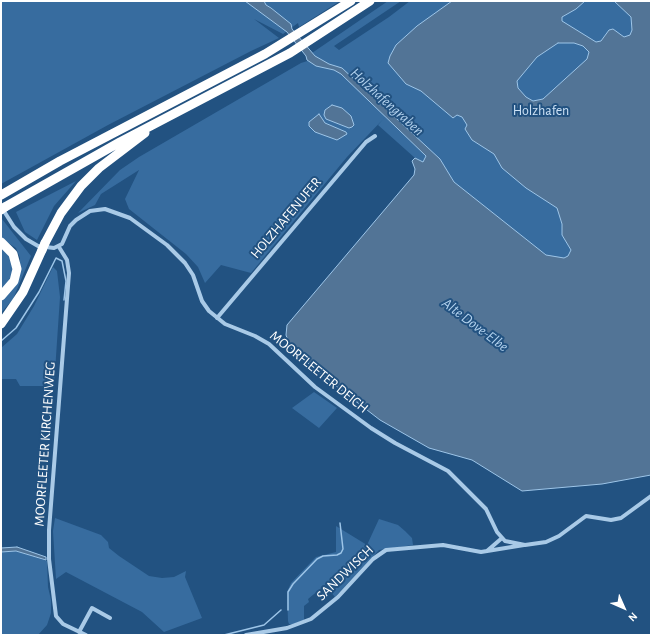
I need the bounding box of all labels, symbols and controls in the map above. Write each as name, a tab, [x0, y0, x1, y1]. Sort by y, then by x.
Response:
water label: Holzhafengraben	[346, 64, 428, 140]
park label: Holzhafen	[513, 103, 569, 119]
street label: HOLZHAFENUFER	[247, 174, 325, 262]
water label: Alte Dove-Elbe	[438, 294, 512, 356]
street label: MOORFLEETER DEICH	[266, 327, 372, 417]
street label: MOORFLEETER KIRCHENWEG	[31, 361, 59, 527]
street label: SANDWISCH	[313, 542, 377, 604]
north arrow	[604, 588, 644, 628]
text: N	[626, 610, 639, 623]

